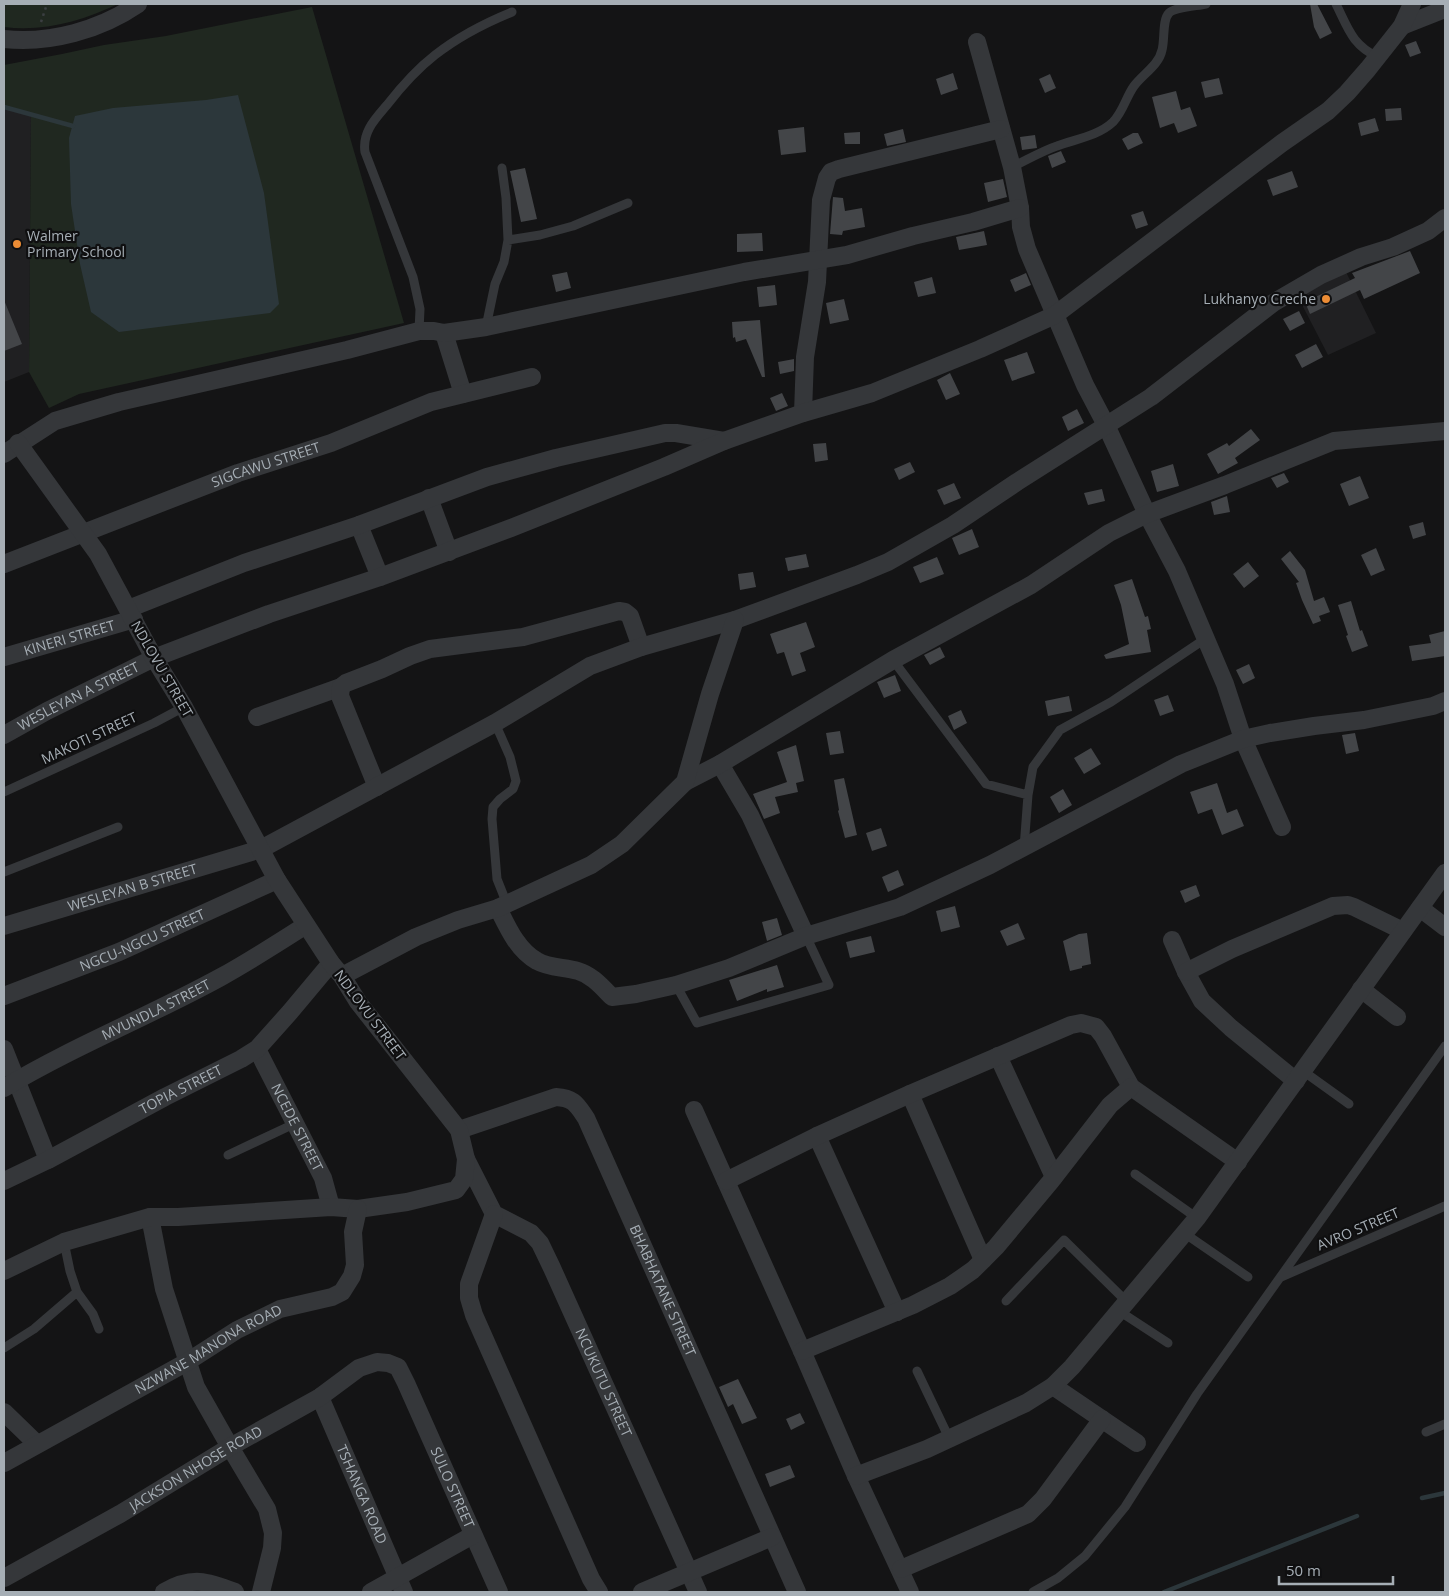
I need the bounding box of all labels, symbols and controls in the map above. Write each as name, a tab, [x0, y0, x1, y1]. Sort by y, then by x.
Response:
place label: Walmer Primary School	[27, 226, 125, 261]
marker: Walmer Primary School	[11, 238, 23, 250]
place label: Lukhanyo Creche	[1203, 289, 1316, 308]
marker: Lukhanyo Creche	[1320, 293, 1332, 305]
street label: SIGCAWU STREET	[208, 437, 323, 491]
street label: KINERI STREET	[21, 615, 117, 660]
street label: NDLOVU STREET	[127, 617, 198, 721]
street label: WESLEYAN A STREET	[14, 657, 143, 735]
street label: MAKOTI STREET	[38, 707, 140, 768]
street label: WESLEYAN B STREET	[65, 859, 200, 915]
street label: NGCU-NGCU STREET	[77, 904, 208, 975]
street label: NDLOVU STREET	[330, 966, 411, 1064]
street label: MVUNDLA STREET	[98, 974, 214, 1044]
street label: TOPIA STREET	[136, 1060, 225, 1118]
street label: NCEDE STREET	[267, 1080, 328, 1174]
street label: AVRO STREET	[1314, 1203, 1402, 1254]
street label: BHABHATANE STREET	[626, 1221, 701, 1360]
street label: NZWANE MANONA ROAD	[131, 1299, 285, 1398]
street label: NCUKUTU STREET	[571, 1325, 637, 1440]
street label: JACKSON NHOSE ROAD	[124, 1421, 266, 1516]
street label: TSHANGA ROAD	[333, 1442, 392, 1547]
street label: SULO STREET	[427, 1444, 479, 1531]
scale bar	[1279, 1554, 1393, 1586]
text: 50 m	[1286, 1560, 1321, 1580]

